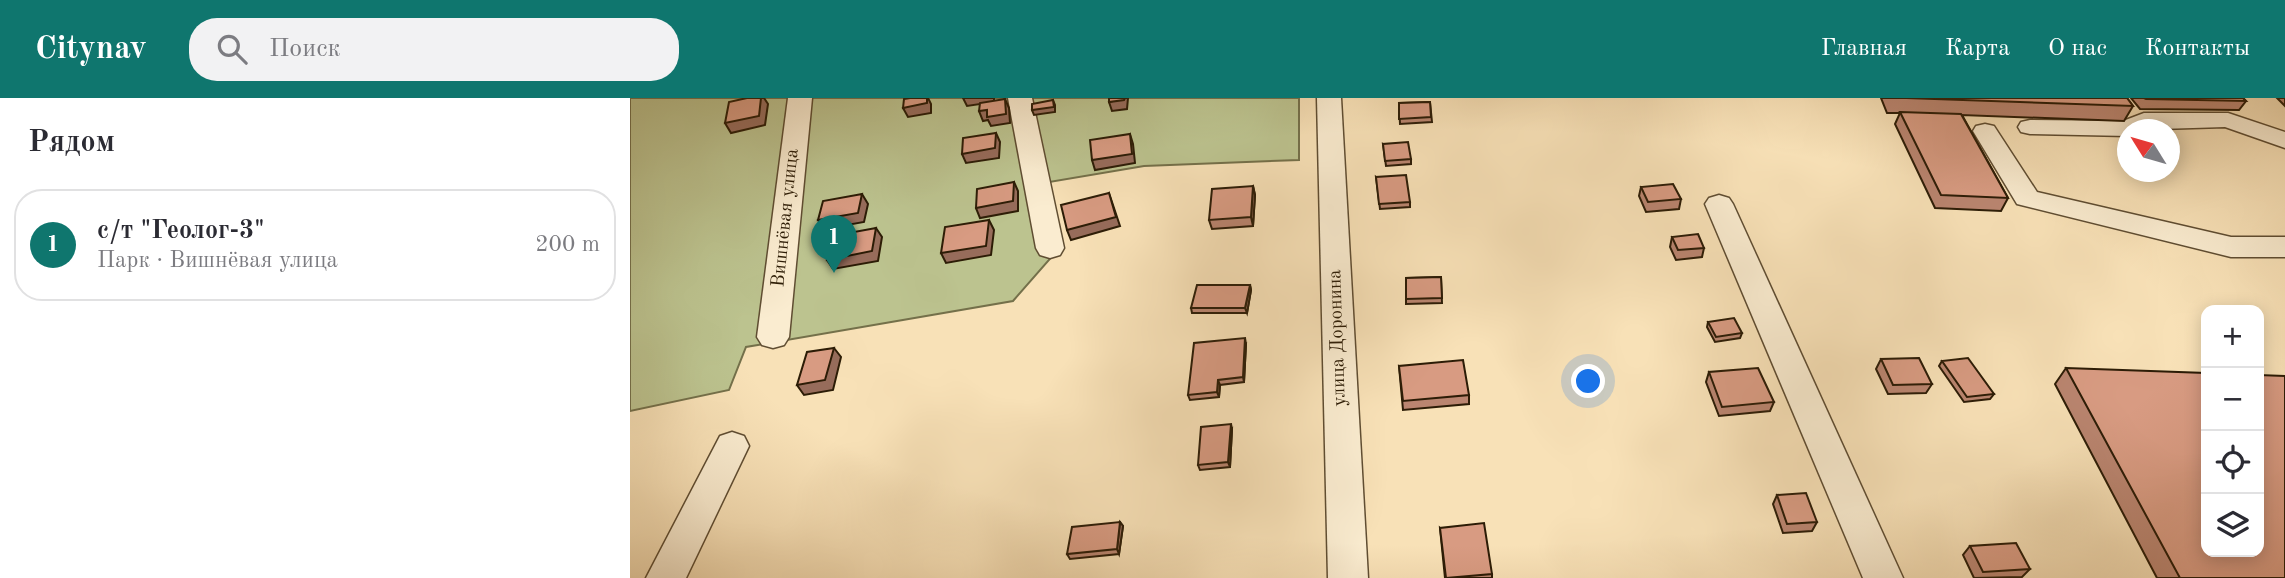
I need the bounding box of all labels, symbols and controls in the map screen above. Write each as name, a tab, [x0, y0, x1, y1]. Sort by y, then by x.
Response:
search box	[189, 18, 679, 81]
icon: search	[213, 30, 251, 68]
text: Citynav	[35, 33, 147, 66]
text: Поиск	[269, 36, 341, 62]
text: Главная	[1821, 37, 1907, 61]
text: Карта	[1945, 37, 2010, 61]
text: О нас	[2048, 37, 2107, 61]
text: Контакты	[2145, 37, 2250, 61]
north arrow	[2117, 119, 2180, 182]
text: Рядом	[28, 128, 115, 158]
street label: Вишнёвая улица	[769, 147, 803, 288]
pin: 1	[811, 215, 857, 273]
text: с/т "Геолог-3"	[97, 218, 264, 244]
text: 1	[46, 233, 60, 256]
text: 200 m	[535, 233, 600, 256]
text: Парк · Вишнёвая улица	[97, 249, 338, 272]
street label: улица Доронина	[1326, 269, 1350, 407]
map controls	[2201, 305, 2264, 557]
button: +	[2201, 305, 2264, 368]
your location	[1571, 364, 1605, 398]
button: −	[2201, 368, 2264, 431]
button: locate	[2201, 431, 2264, 494]
button: layers	[2201, 494, 2264, 557]

